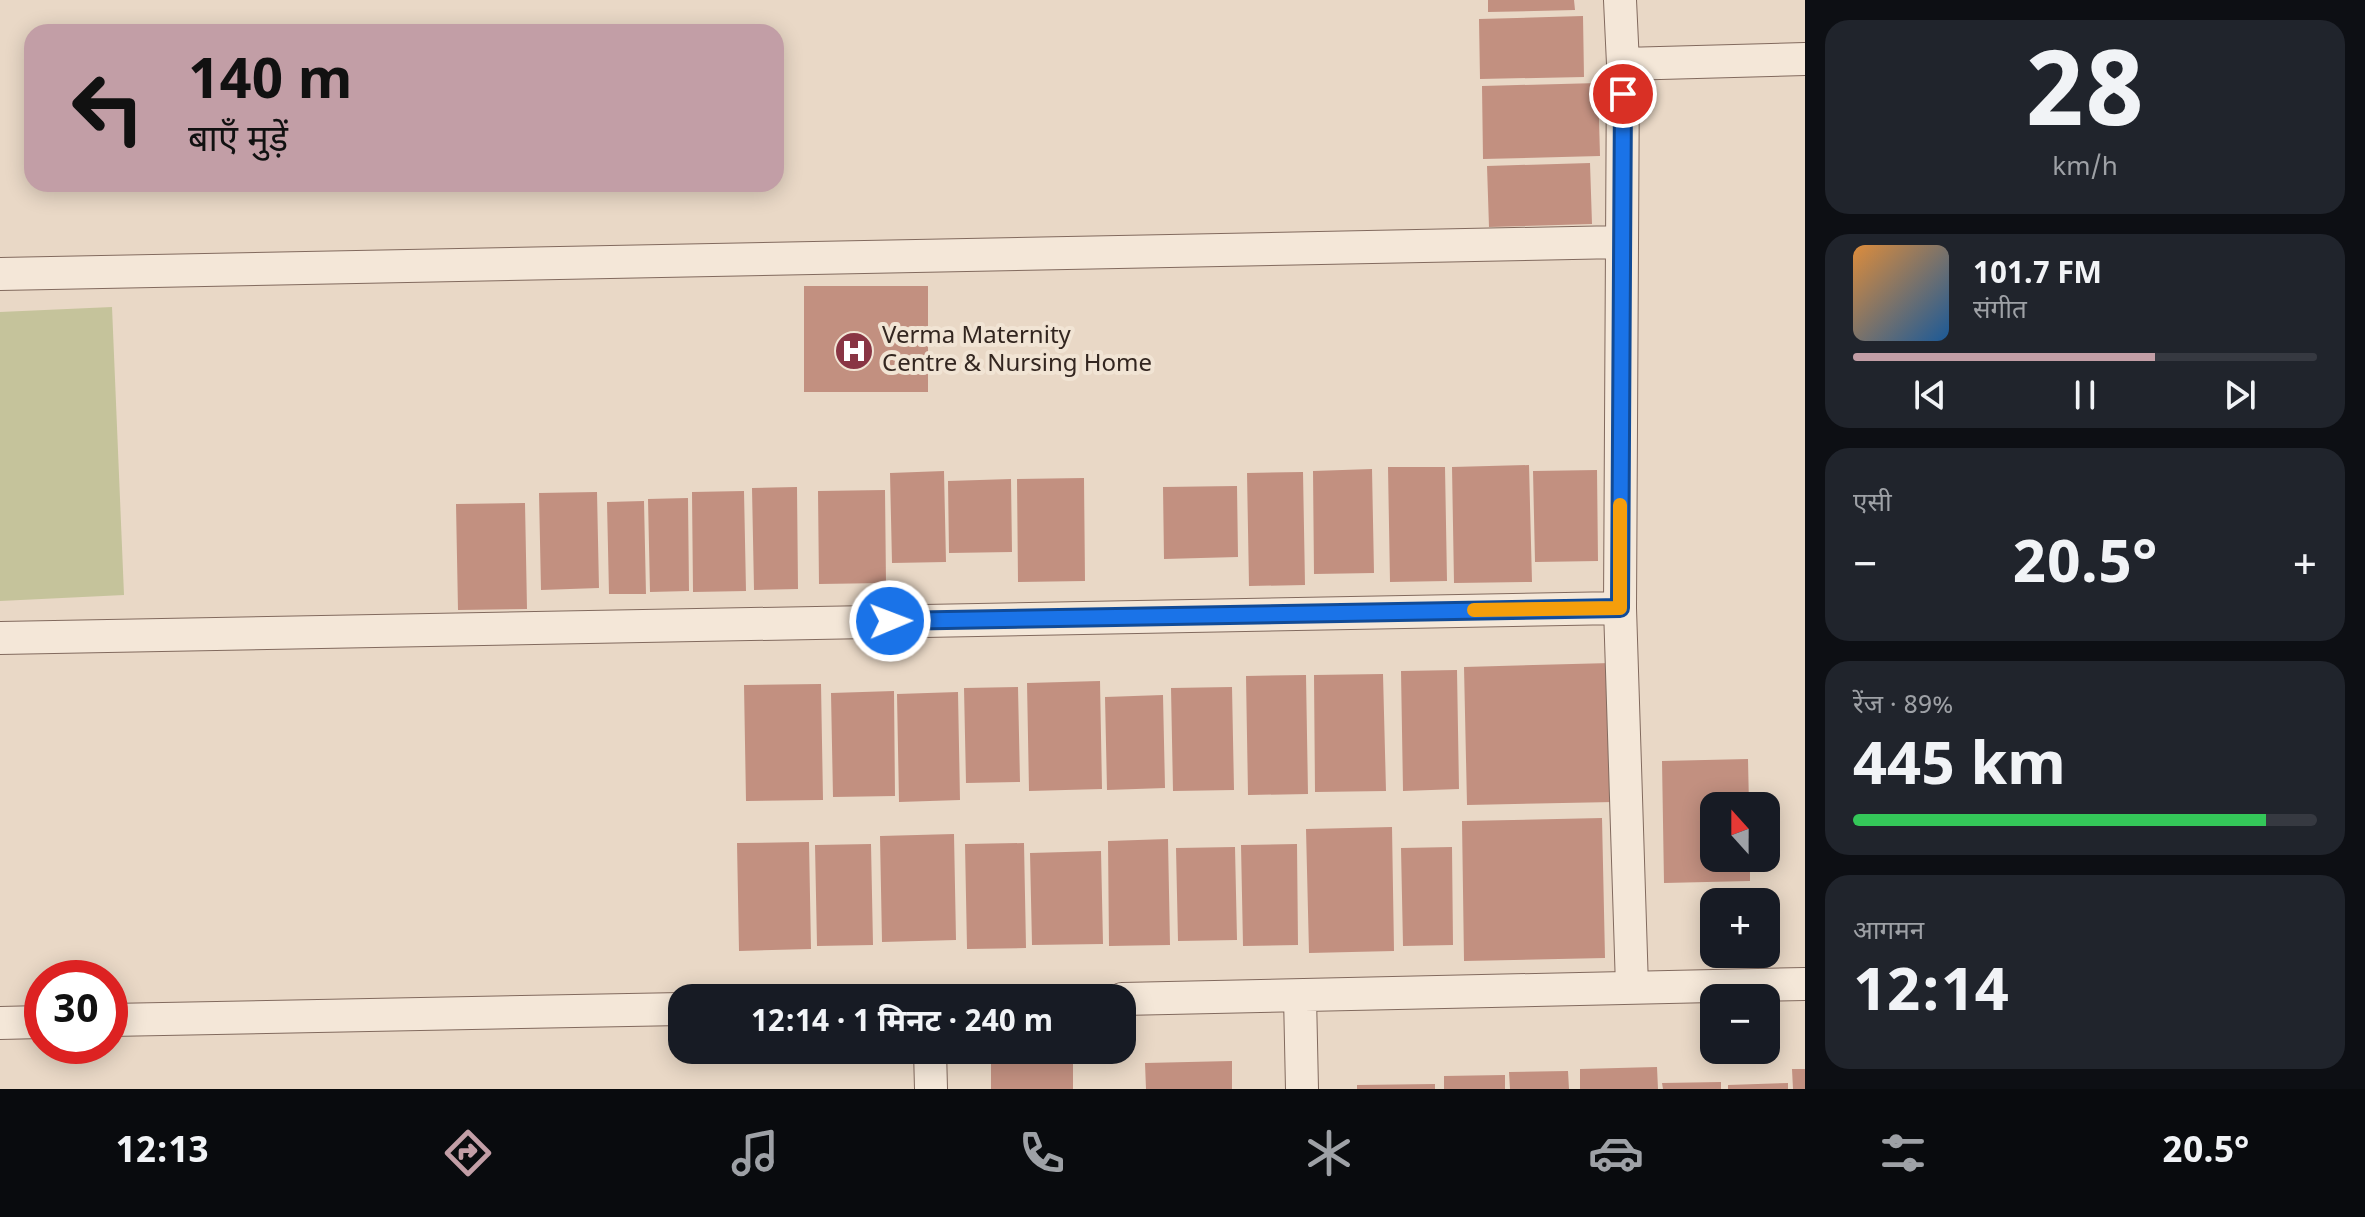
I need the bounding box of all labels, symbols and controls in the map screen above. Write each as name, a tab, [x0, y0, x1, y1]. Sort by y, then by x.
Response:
text: 28	[2026, 32, 2144, 167]
text: 140 m	[188, 48, 352, 121]
icon: left	[56, 56, 160, 160]
pin	[1589, 60, 1657, 128]
icon: arrive	[1601, 72, 1645, 116]
text: बाएँ मुड़ें	[188, 119, 288, 166]
text: km/h	[2052, 152, 2118, 186]
text: 101.7 FM	[1973, 256, 2102, 295]
text: संगीत	[1973, 295, 2027, 329]
place label: Verma Maternity Centre & Nursing Home	[882, 321, 1152, 381]
hospital icon: Verma Maternity Centre & Nursing Home	[833, 330, 875, 372]
icon: previous	[1908, 373, 1952, 417]
icon: pause	[2063, 373, 2107, 417]
icon: next	[2218, 373, 2262, 417]
text: एसी	[1853, 488, 1892, 522]
text: 20.5°	[2013, 528, 2157, 606]
text: −	[1853, 539, 1877, 596]
text: +	[2293, 539, 2317, 596]
position arrow	[848, 579, 932, 663]
text: रेंज · 89%	[1853, 690, 1954, 724]
text: 445 km	[1853, 730, 2066, 808]
north arrow	[1700, 792, 1780, 872]
map controls	[1700, 792, 1780, 1064]
button: +	[1700, 888, 1780, 968]
text: आगमन	[1853, 916, 1924, 950]
text: 12:14	[1853, 956, 2009, 1034]
speed limit sign: 30	[24, 960, 128, 1064]
button: −	[1700, 984, 1780, 1064]
text: 12:14 · 1 मिनट · 240 m	[751, 1004, 1053, 1043]
icon: directions	[440, 1125, 496, 1181]
icon: music	[727, 1125, 783, 1181]
icon: phone	[1014, 1125, 1070, 1181]
icon: climate	[1301, 1125, 1357, 1181]
icon: car	[1588, 1125, 1644, 1181]
icon: filters	[1875, 1125, 1931, 1181]
text: 12:13	[116, 1130, 209, 1177]
text: 20.5°	[2163, 1130, 2249, 1177]

